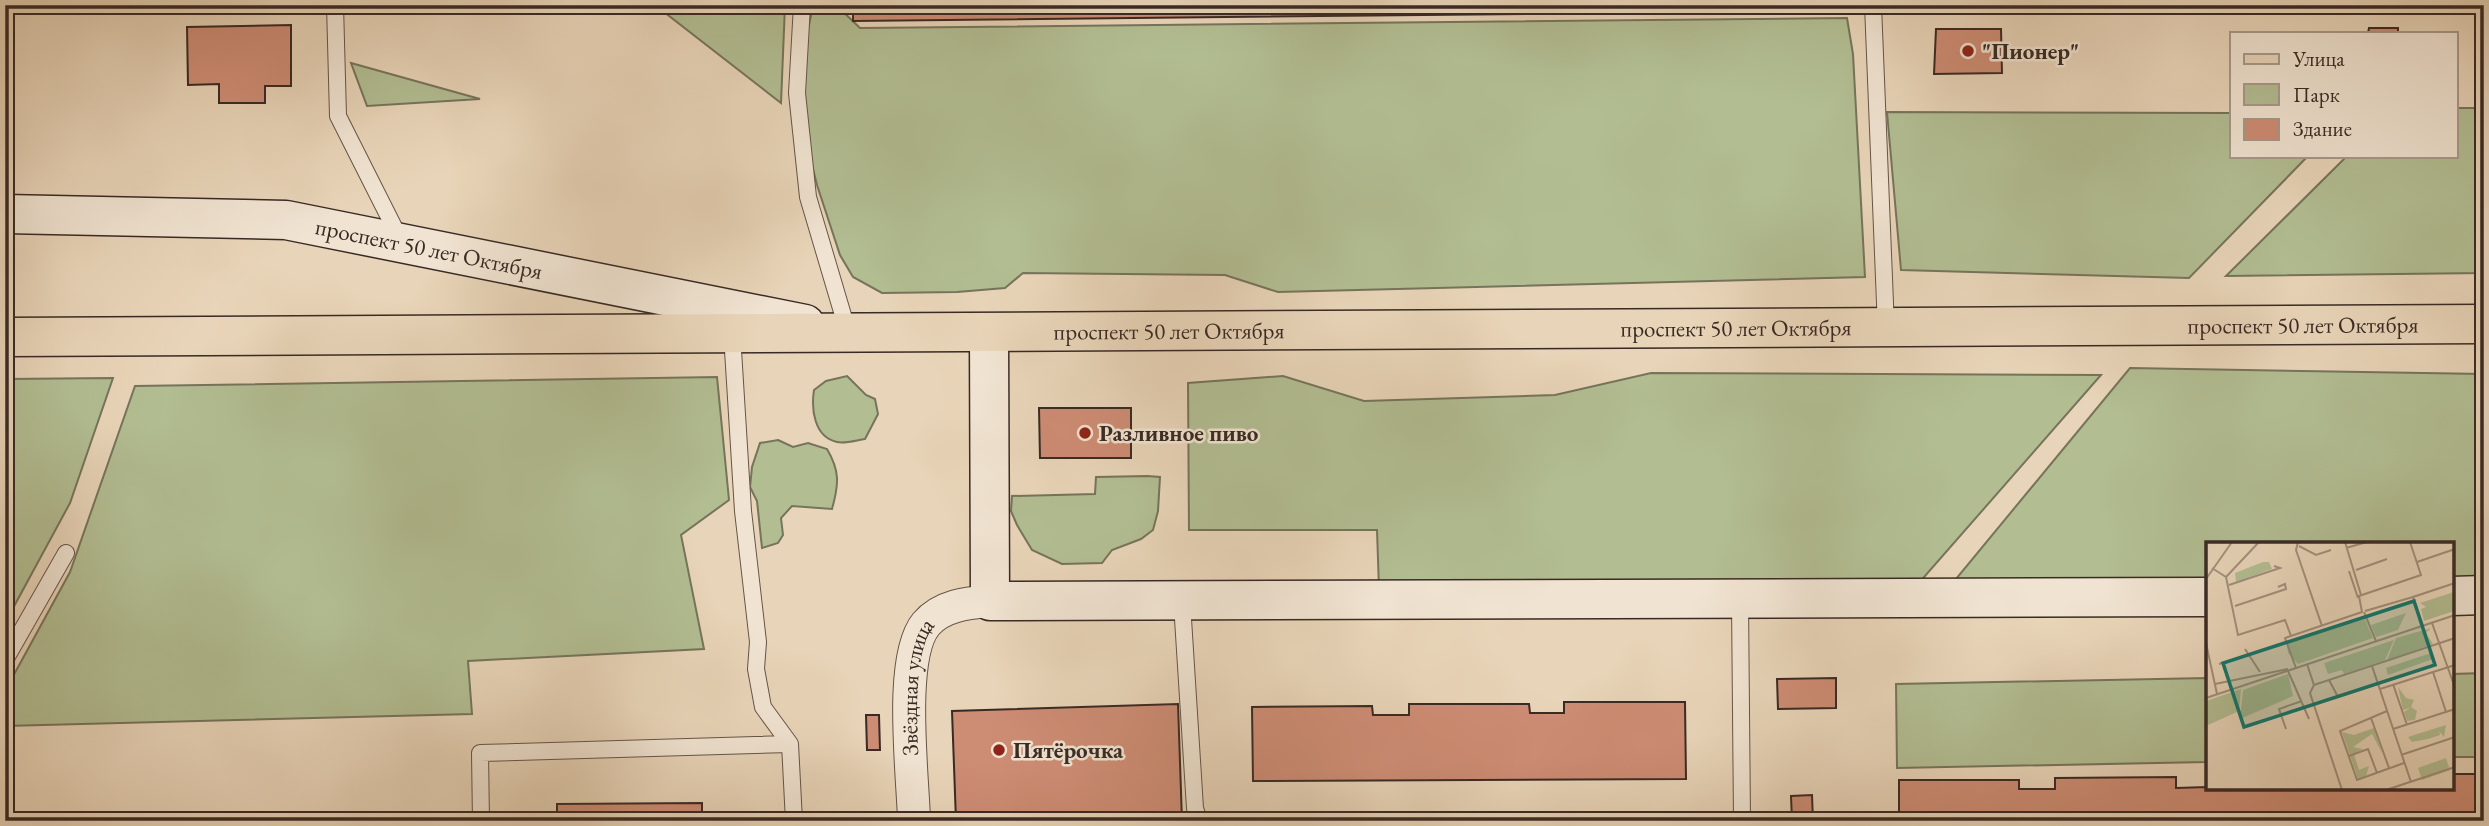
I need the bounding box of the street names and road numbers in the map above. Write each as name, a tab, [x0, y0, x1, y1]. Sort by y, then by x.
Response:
street label: проспект 50 лет Октября	[313, 211, 545, 286]
street label: проспект 50 лет Октября	[2187, 309, 2418, 341]
street label: проспект 50 лет Октября	[1620, 312, 1851, 344]
street label: проспект 50 лет Октября	[1053, 315, 1284, 347]
street label: Звёздная улица	[894, 610, 941, 756]

